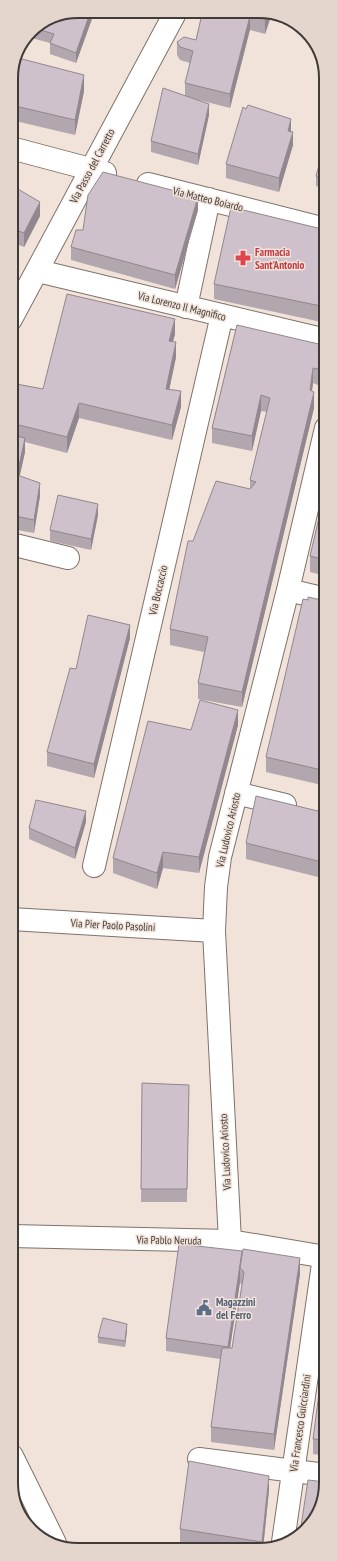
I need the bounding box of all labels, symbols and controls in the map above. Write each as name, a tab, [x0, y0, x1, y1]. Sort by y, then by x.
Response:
street label: Via Passo del Carretto	[66, 126, 118, 207]
street label: Via Matteo Boiardo	[170, 183, 245, 215]
place label: Farmacia Sant'Antonio	[255, 245, 305, 272]
pharmacy icon: Farmacia Sant'Antonio	[234, 249, 252, 267]
street label: Via Lorenzo Il Magnifico	[135, 288, 228, 324]
street label: Via Boccaccio	[145, 563, 171, 617]
street label: Via Ludovico Ariosto	[212, 791, 244, 870]
street label: Via Pier Paolo Pasolini	[69, 916, 156, 934]
street label: Via Ludovico Ariosto	[216, 1113, 234, 1192]
street label: Via Pablo Neruda	[135, 1232, 202, 1248]
place label: Magazzini del Ferro	[216, 1295, 256, 1322]
public building icon: Magazzini del Ferro	[195, 1299, 213, 1317]
street label: Via Francesco Guicciardini	[286, 1373, 314, 1474]

